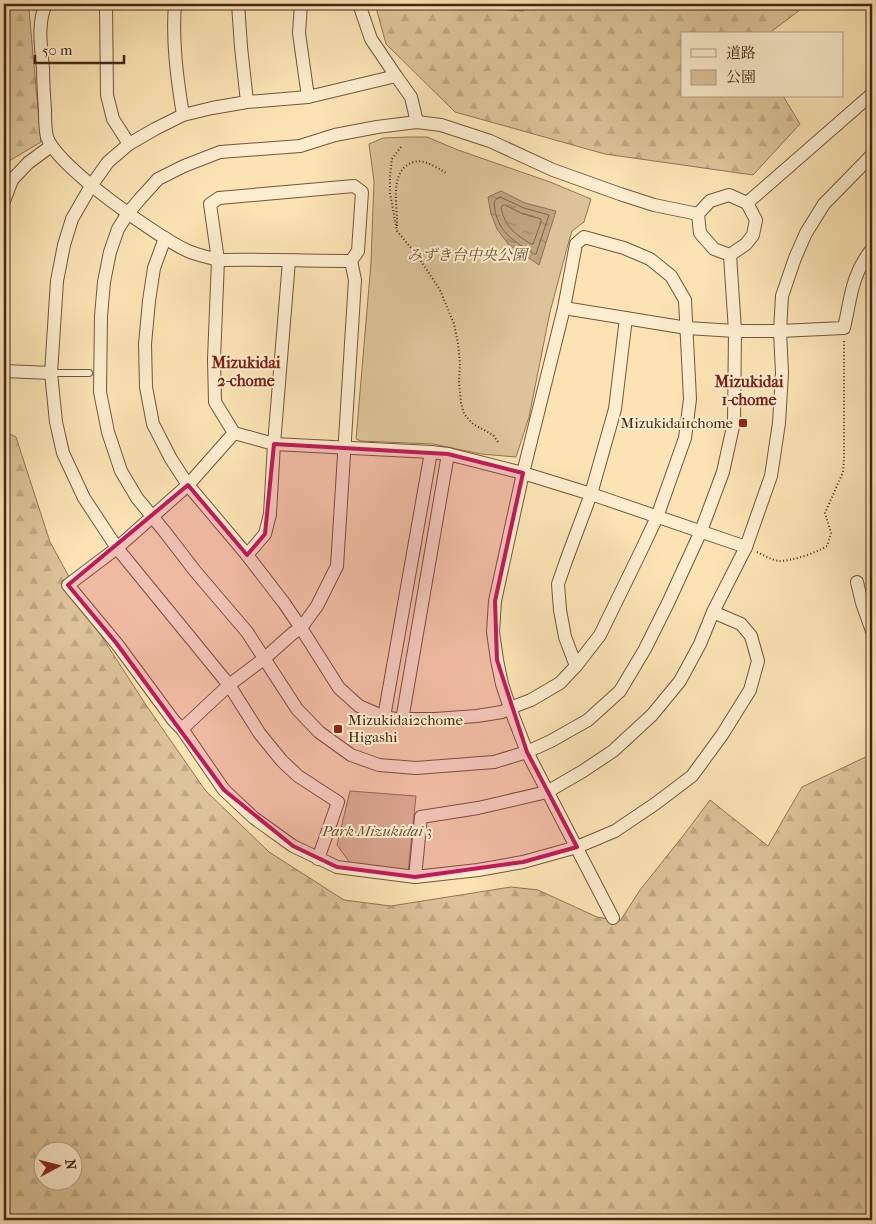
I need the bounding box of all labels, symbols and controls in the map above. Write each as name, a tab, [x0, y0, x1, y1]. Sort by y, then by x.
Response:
scale bar	[35, 32, 124, 64]
legend	[681, 32, 844, 98]
text: 50 m	[42, 41, 73, 59]
text: 道路	[726, 44, 756, 62]
text: 公園	[726, 68, 756, 86]
park label: みずき台中央公園	[407, 246, 530, 264]
district label: Mizukidai 2-chome	[210, 353, 281, 390]
district label: Mizukidai 1-chome	[713, 372, 784, 409]
place label: Mizukidai1chome	[621, 414, 734, 432]
marker: Mizukidai1chome	[737, 417, 749, 429]
place label: Mizukidai2chome Higashi	[348, 711, 463, 746]
marker: Mizukidai2chome Higashi	[332, 723, 344, 735]
park label: Park Mizukidai 3	[321, 822, 432, 840]
north arrow	[32, 1142, 82, 1192]
text: N	[61, 1158, 80, 1171]

